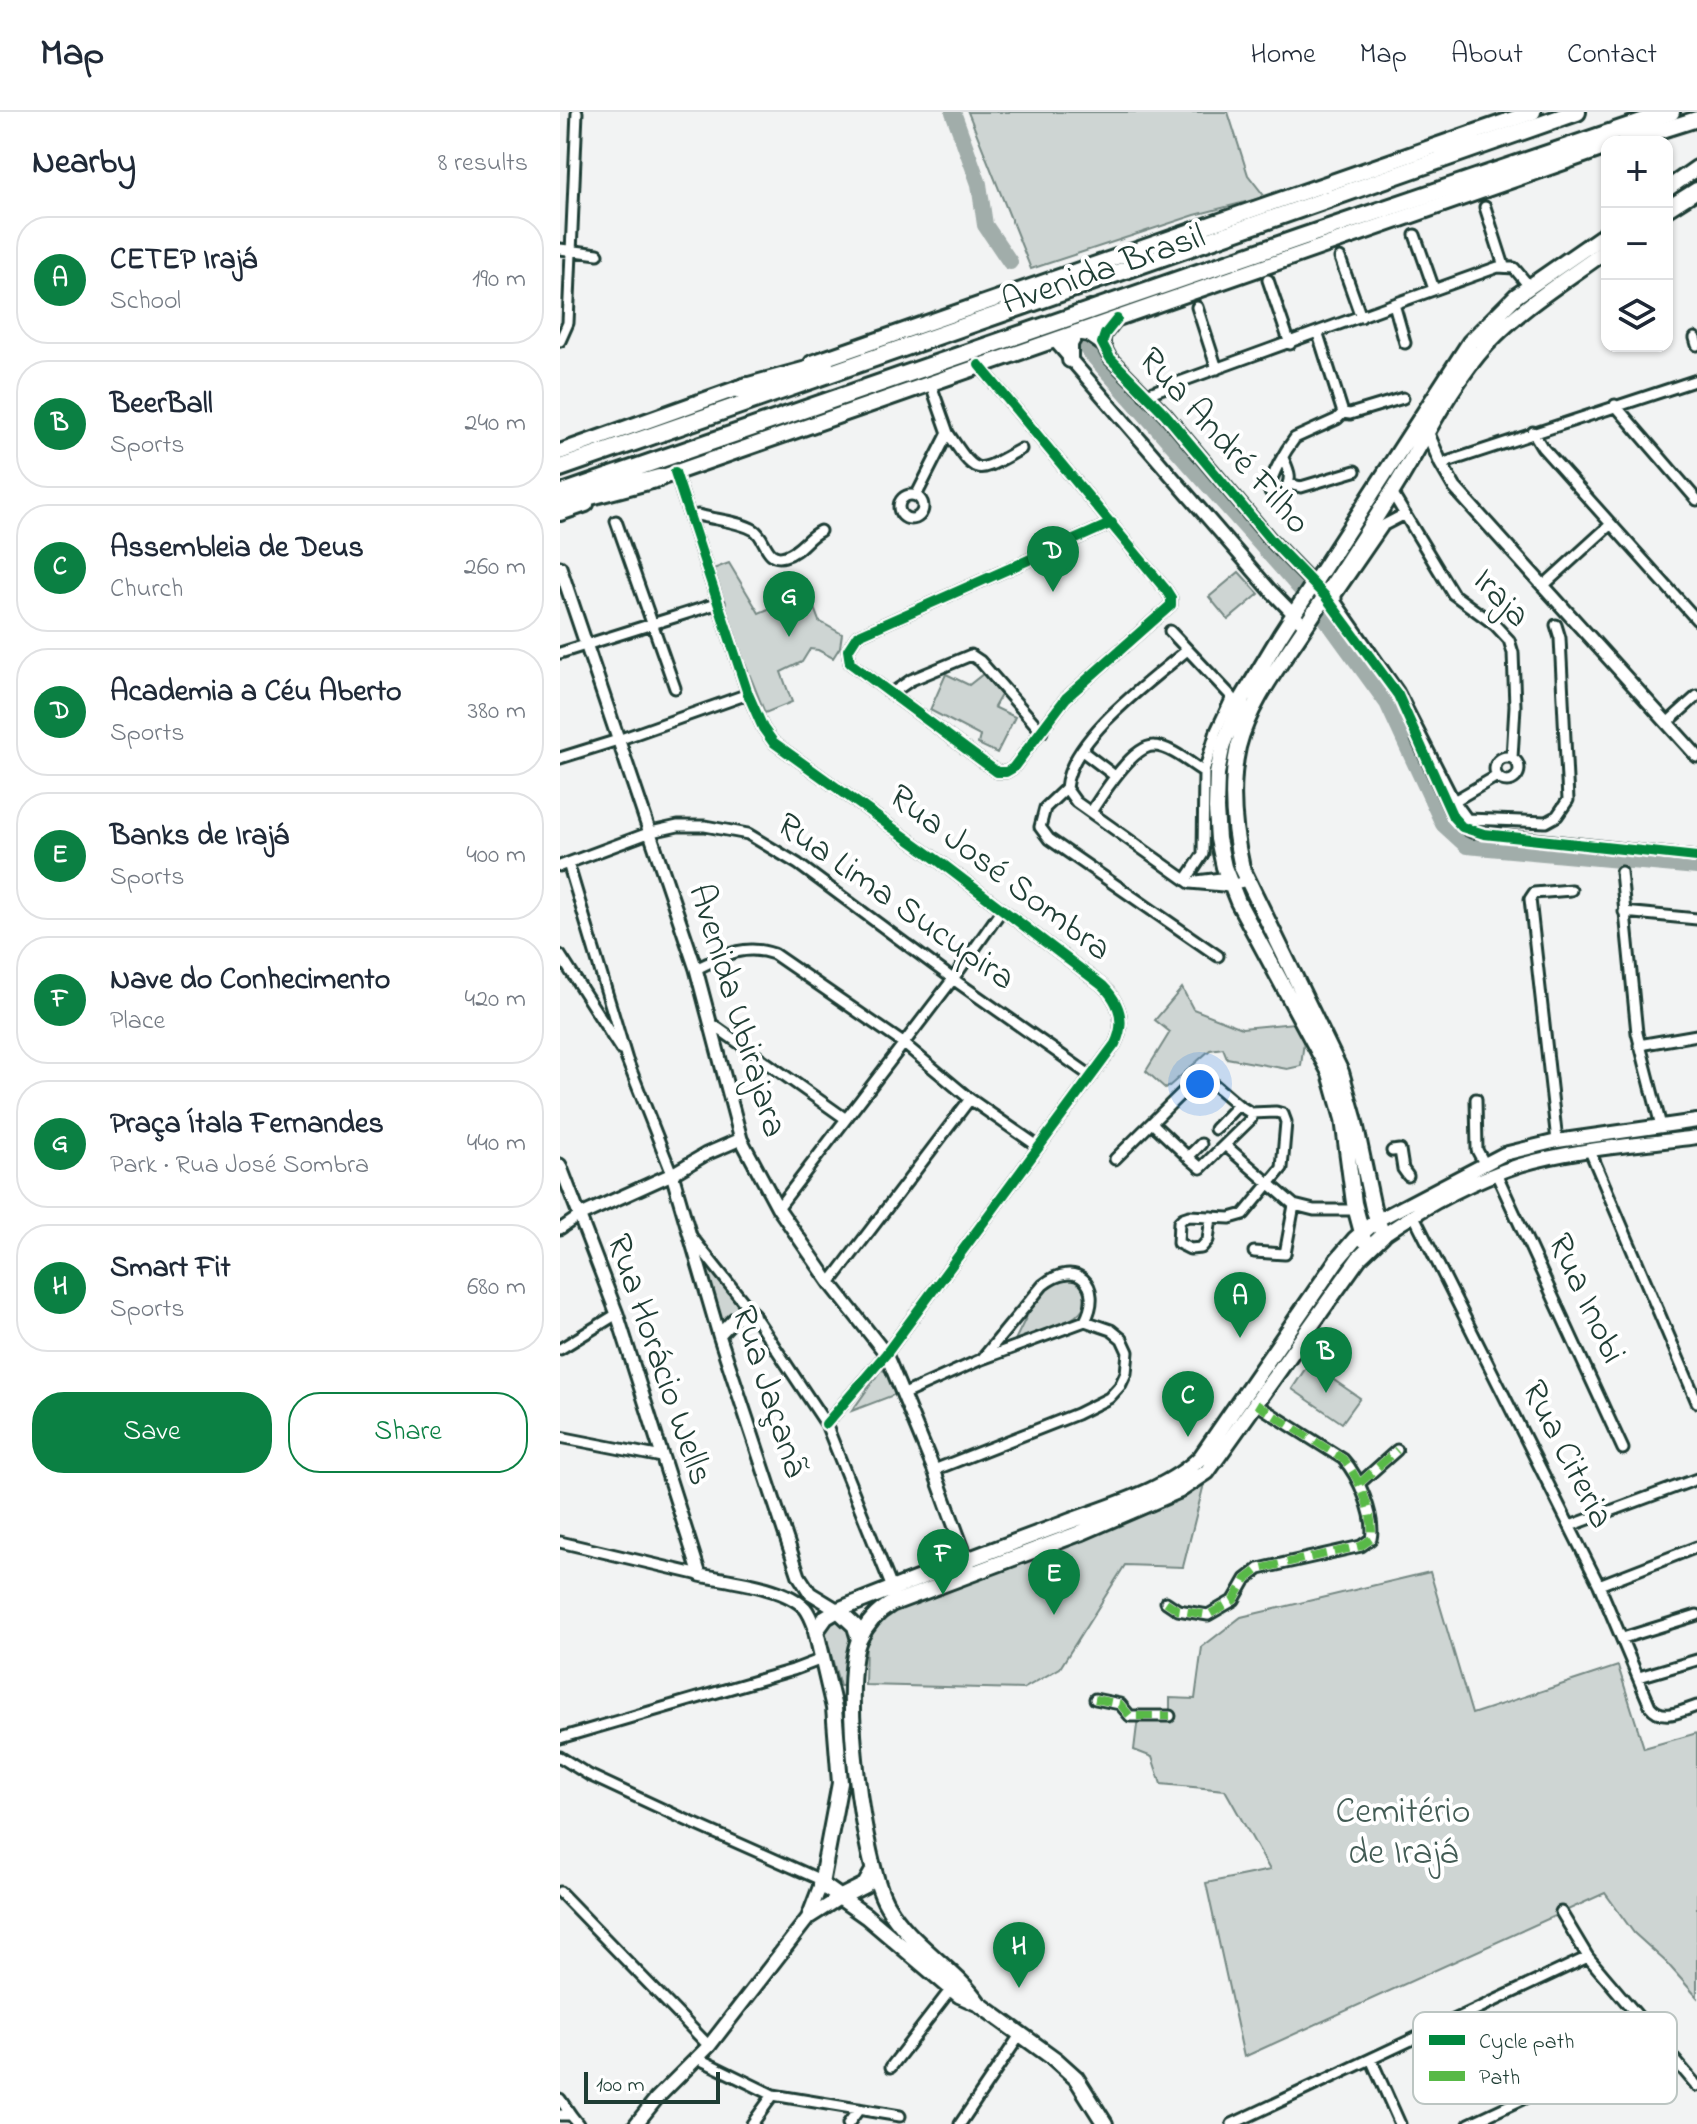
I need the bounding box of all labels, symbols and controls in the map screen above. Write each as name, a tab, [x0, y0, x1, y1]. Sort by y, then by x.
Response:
text: Map	[40, 27, 104, 83]
text: Home	[1250, 35, 1316, 76]
text: Map	[1360, 35, 1407, 76]
text: About	[1451, 35, 1523, 76]
text: Contact	[1567, 35, 1657, 76]
map controls	[1601, 136, 1673, 352]
button: +	[1601, 136, 1673, 208]
text: Nearby	[32, 139, 136, 189]
text: 8 results	[438, 145, 528, 183]
button: −	[1601, 208, 1673, 280]
street label: Avenida Brasil	[995, 211, 1213, 331]
text: CETEP Irajá	[110, 239, 257, 283]
text: A	[52, 261, 68, 299]
text: 190 m	[472, 261, 526, 299]
button: layers	[1601, 280, 1673, 352]
text: School	[110, 283, 181, 321]
street label: Rua André Filho	[1124, 336, 1322, 548]
text: BeerBall	[110, 383, 213, 427]
text: B	[51, 405, 69, 443]
text: 240 m	[464, 405, 526, 443]
text: Sports	[110, 427, 184, 465]
pin: D	[1027, 526, 1079, 592]
text: Assembleia de Deus	[110, 527, 364, 571]
text: C	[53, 549, 67, 587]
text: 260 m	[464, 549, 526, 587]
street label: Iraja	[1458, 557, 1542, 641]
text: Church	[110, 571, 183, 609]
pin: G	[763, 571, 815, 637]
text: Academia a Céu Aberto	[110, 671, 402, 715]
text: D	[50, 693, 70, 731]
text: 380 m	[468, 693, 526, 731]
text: Sports	[110, 715, 184, 753]
street label: Rua José Sombra	[876, 772, 1122, 976]
street label: Rua Lima Sucupira	[764, 800, 1026, 1006]
text: Banks de Irajá	[110, 815, 289, 859]
text: E	[52, 837, 68, 875]
text: 400 m	[466, 837, 526, 875]
text: Sports	[110, 859, 184, 897]
street label: Avenida Ubirajara	[672, 878, 800, 1144]
text: Nave do Conhecimento	[110, 959, 390, 1003]
text: F	[52, 981, 68, 1019]
text: 420 m	[464, 981, 526, 1019]
text: Place	[110, 1003, 165, 1041]
your location	[1180, 1064, 1220, 1104]
text: Praça Ítala Fernandes	[110, 1103, 384, 1147]
text: G	[52, 1125, 68, 1163]
text: 440 m	[467, 1125, 526, 1163]
text: Park · Rua José Sombra	[110, 1147, 369, 1185]
street label: Rua Inobi	[1532, 1225, 1638, 1373]
street label: Rua Horácio Wells	[590, 1227, 726, 1493]
text: Smart Fit	[110, 1247, 231, 1291]
text: H	[52, 1269, 68, 1307]
text: 680 m	[467, 1269, 526, 1307]
pin: A	[1214, 1272, 1266, 1338]
text: Sports	[110, 1291, 184, 1329]
street label: Rua Jaçanã	[715, 1300, 821, 1484]
pin: B	[1300, 1327, 1352, 1393]
pin: C	[1162, 1371, 1214, 1437]
street label: Rua Citeria	[1506, 1372, 1626, 1538]
button: Save	[32, 1392, 272, 1473]
button: Share	[288, 1392, 528, 1473]
pin: F	[917, 1529, 969, 1595]
pin: E	[1028, 1549, 1080, 1615]
park label: Cemitério de Irajá	[1336, 1787, 1470, 1881]
pin: H	[993, 1922, 1045, 1988]
legend	[1413, 2012, 1677, 2104]
text: Cycle path	[1479, 2027, 1574, 2060]
text: Path	[1479, 2063, 1520, 2095]
scale bar	[584, 2068, 720, 2104]
text: 100 m	[596, 2070, 645, 2102]

